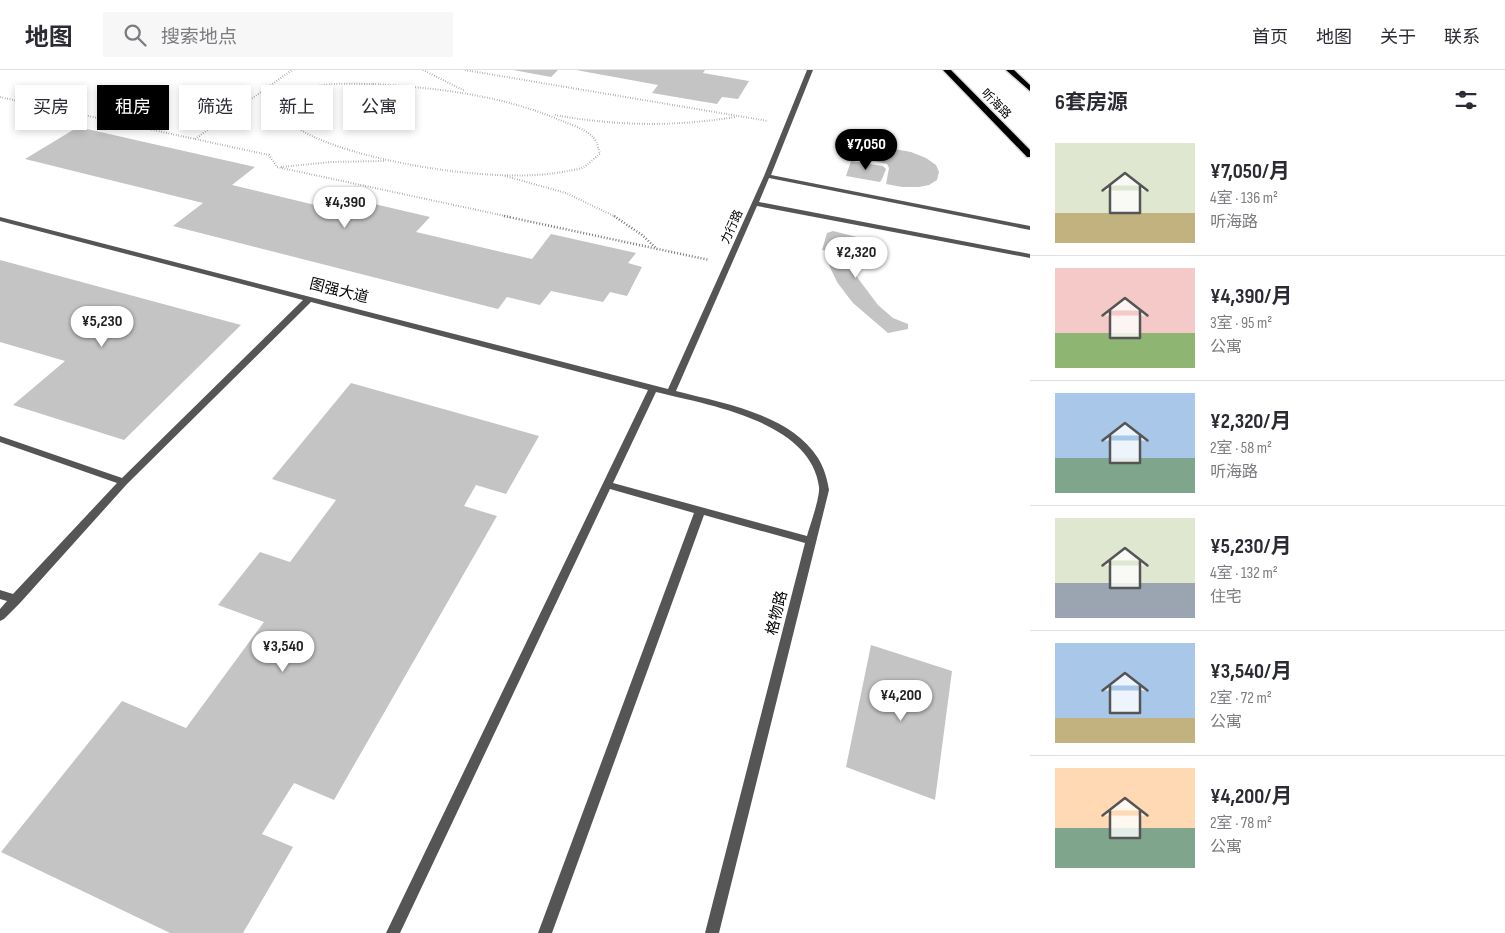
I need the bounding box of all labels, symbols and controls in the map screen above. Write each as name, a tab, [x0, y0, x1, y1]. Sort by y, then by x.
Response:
search box	[103, 12, 453, 57]
icon: search	[121, 21, 149, 49]
text: 地图	[25, 23, 73, 52]
text: 搜索地点	[161, 26, 237, 49]
text: 首页	[1252, 27, 1288, 48]
text: 地图	[1316, 27, 1352, 48]
text: 关于	[1380, 27, 1416, 48]
text: 联系	[1444, 27, 1480, 48]
chip: 买房	[15, 85, 87, 130]
chip: 租房	[97, 85, 169, 130]
chip: 筛选	[179, 85, 251, 130]
chip: 新上	[261, 85, 333, 130]
chip: 公寓	[343, 85, 415, 130]
street label: 听海路	[978, 86, 1014, 122]
icon: filters	[1452, 86, 1480, 114]
text: 6套房源	[1055, 90, 1128, 115]
pin: ¥7,050	[825, 128, 907, 171]
text: ¥7,050	[846, 135, 886, 154]
text: ¥7,050/月	[1210, 159, 1290, 184]
icon: home	[1095, 163, 1155, 223]
pin: ¥4,390	[304, 186, 386, 229]
text: 4室 · 136 m²	[1210, 189, 1278, 208]
text: ¥4,390	[324, 193, 366, 212]
street label: 力行路	[718, 207, 746, 247]
text: 听海路	[1210, 213, 1258, 232]
pin: ¥2,320	[815, 236, 897, 279]
text: ¥2,320	[836, 243, 876, 262]
street label: 图强大道	[308, 275, 370, 307]
text: ¥4,390/月	[1210, 284, 1292, 309]
icon: home	[1095, 288, 1155, 348]
pin: ¥5,230	[61, 306, 143, 348]
text: ¥5,230	[82, 312, 122, 331]
text: 3室 · 95 m²	[1210, 314, 1272, 333]
text: 公寓	[1210, 338, 1242, 357]
text: ¥2,320/月	[1210, 409, 1291, 434]
icon: home	[1095, 413, 1155, 473]
text: 2室 · 58 m²	[1210, 439, 1272, 458]
text: 听海路	[1210, 463, 1258, 482]
text: ¥5,230/月	[1210, 534, 1291, 559]
icon: home	[1095, 538, 1155, 598]
text: 4室 · 132 m²	[1210, 564, 1278, 583]
text: 住宅	[1210, 588, 1242, 607]
street label: 格物路	[762, 589, 792, 637]
pin: ¥3,540	[242, 630, 324, 673]
text: ¥3,540	[262, 637, 304, 656]
text: ¥3,540/月	[1210, 659, 1292, 684]
icon: home	[1095, 663, 1155, 723]
pin: ¥4,200	[860, 680, 942, 722]
text: ¥4,200	[880, 686, 922, 705]
text: 2室 · 72 m²	[1210, 689, 1272, 708]
text: 公寓	[1210, 713, 1242, 732]
text: ¥4,200/月	[1210, 784, 1292, 809]
icon: home	[1095, 788, 1155, 848]
text: 2室 · 78 m²	[1210, 814, 1272, 833]
text: 公寓	[1210, 838, 1242, 857]

